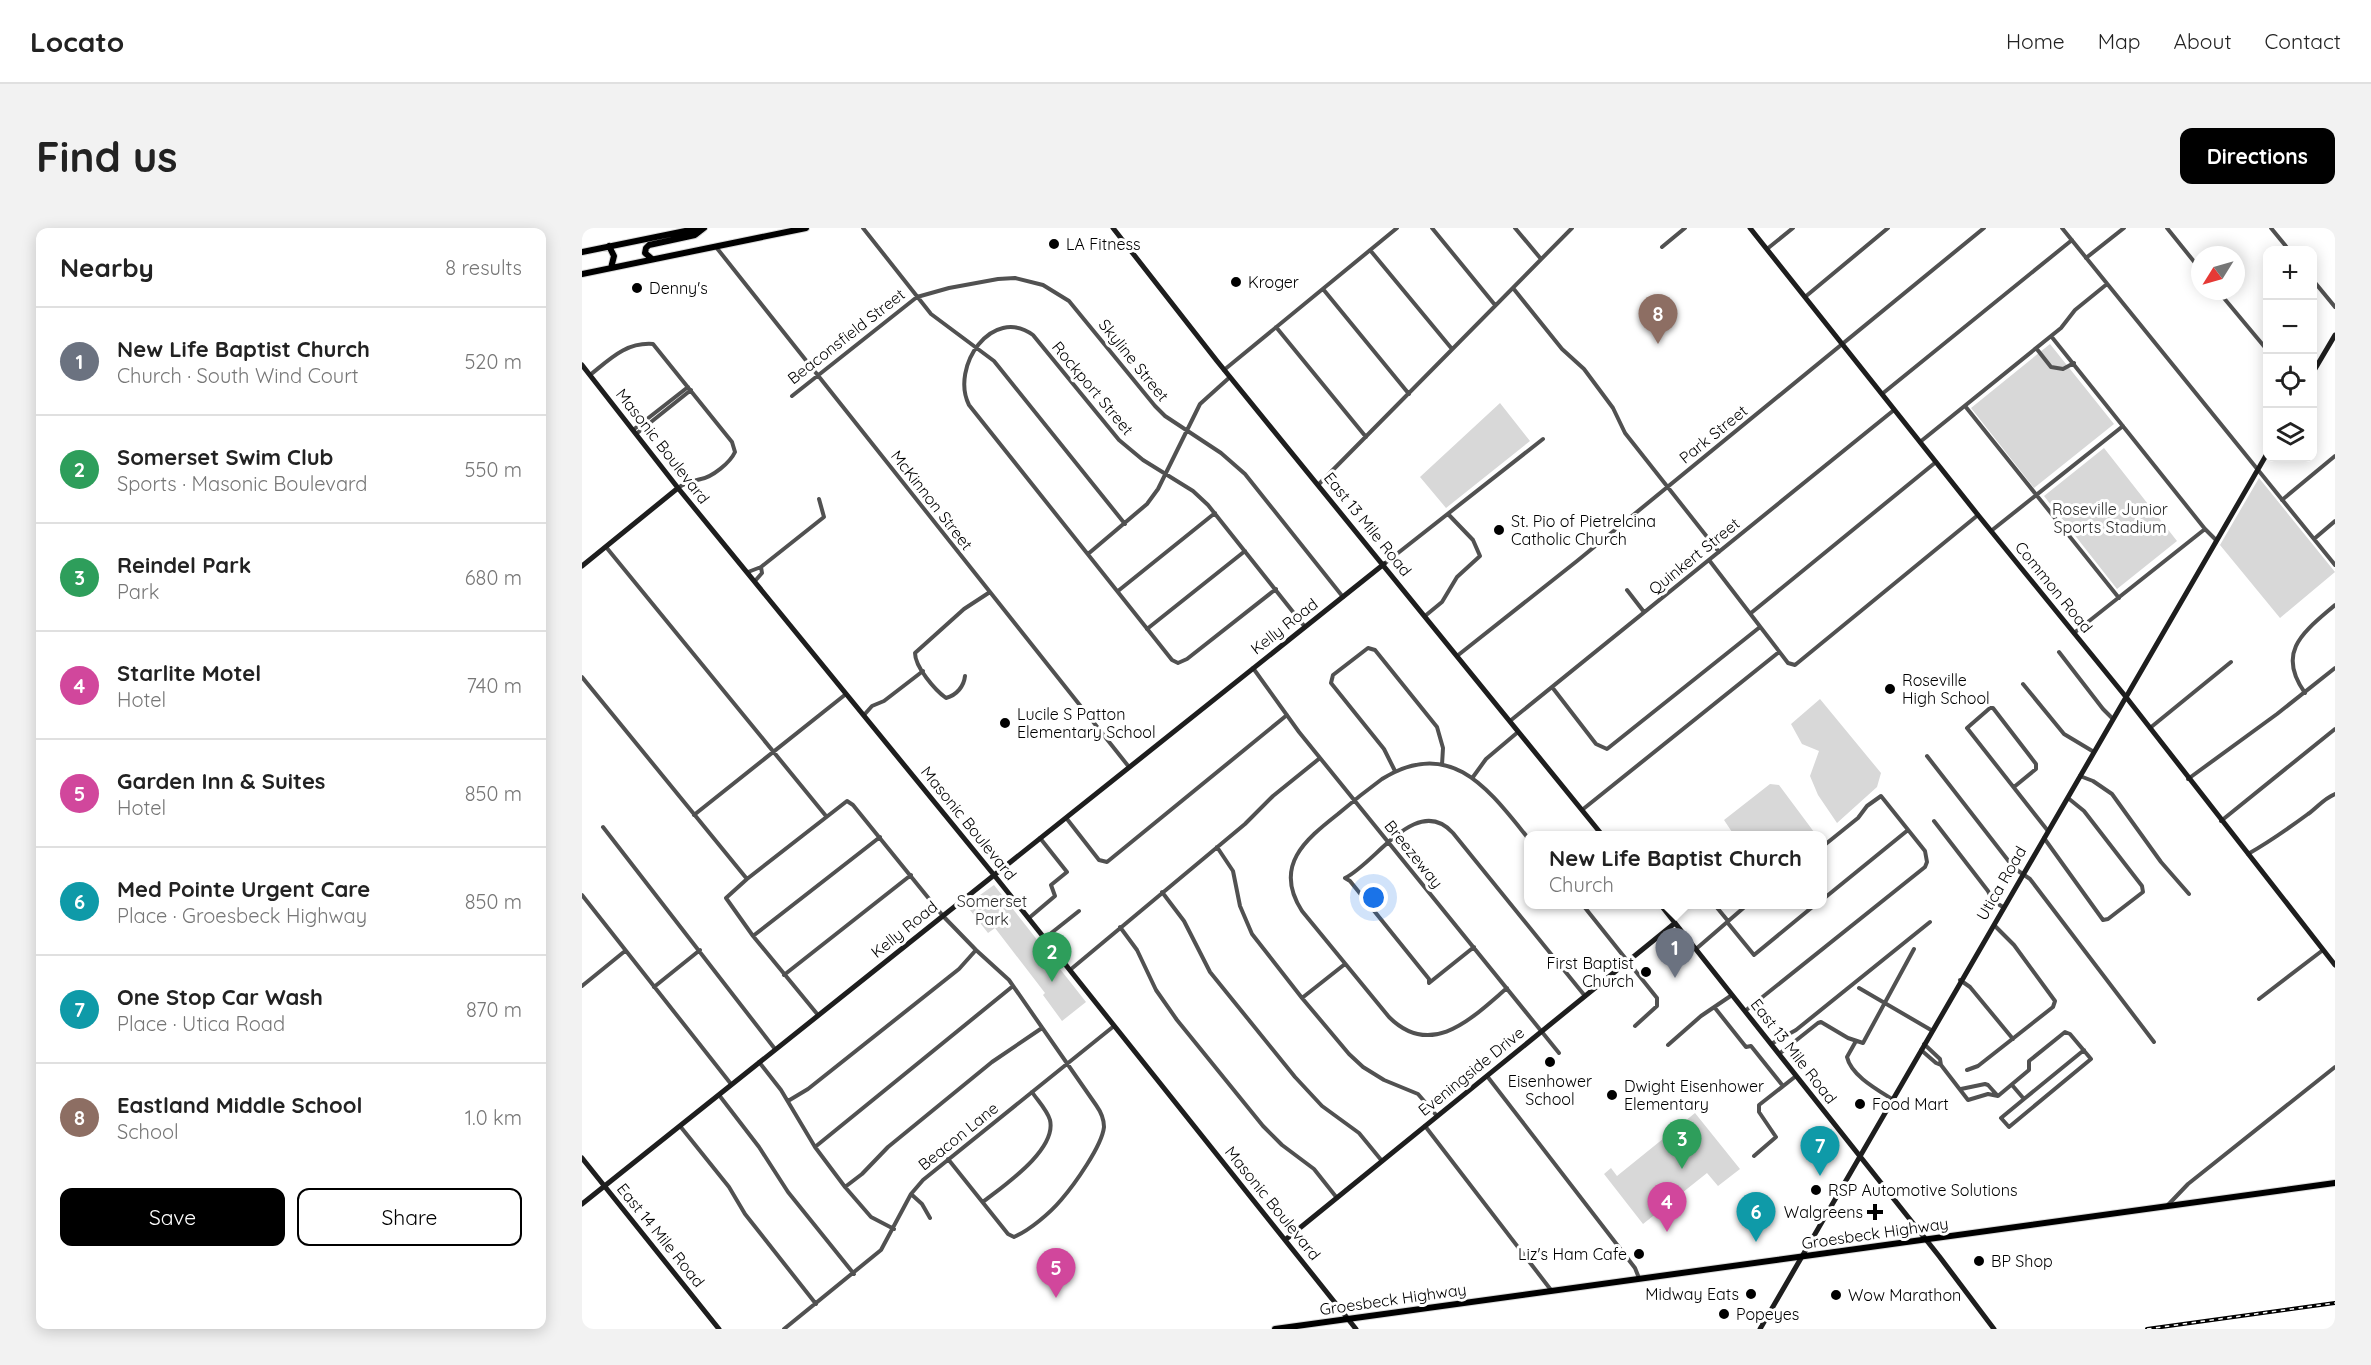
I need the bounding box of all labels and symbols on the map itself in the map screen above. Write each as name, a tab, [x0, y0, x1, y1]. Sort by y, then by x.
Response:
place label: LA Fitness	[1066, 234, 1140, 254]
marker: LA Fitness	[1047, 237, 1061, 251]
north arrow	[2191, 246, 2245, 300]
place label: Kroger	[1248, 272, 1299, 292]
marker: Kroger	[1229, 275, 1243, 289]
place label: Denny's	[649, 278, 708, 298]
marker: Denny's	[630, 281, 644, 295]
street label: Beaconsfield Street	[783, 284, 909, 388]
pin: 8	[1638, 294, 1678, 344]
street label: Skyline Street	[1095, 315, 1173, 405]
street label: Rockport Street	[1048, 337, 1138, 439]
street label: Masonic Boulevard	[612, 384, 714, 508]
street label: Park Street	[1675, 400, 1751, 468]
street label: McKinnon Street	[887, 446, 977, 554]
street label: East 13 Mile Road	[1320, 468, 1416, 580]
park label: Roseville Junior Sports Stadium	[2052, 499, 2168, 537]
place label: St. Pio of Pietrelcina Catholic Church	[1511, 511, 1656, 549]
street label: Quinkert Street	[1645, 513, 1743, 599]
marker: St. Pio of Pietrelcina Catholic Church	[1492, 523, 1506, 537]
street label: Common Road	[2011, 537, 2097, 637]
street label: Kelly Road	[1246, 594, 1322, 658]
place label: Roseville High School	[1902, 670, 1990, 708]
marker: Roseville High School	[1883, 682, 1897, 696]
place label: Lucile S Patton Elementary School	[1017, 704, 1156, 742]
marker: Lucile S Patton Elementary School	[998, 716, 1012, 730]
street label: Masonic Boulevard	[917, 762, 1021, 884]
street label: Breezeway	[1381, 816, 1447, 892]
street label: Utica Road	[1972, 842, 2030, 924]
your location	[1359, 883, 1388, 912]
park label: Somerset Park	[957, 891, 1027, 929]
street label: Kelly Road	[867, 896, 941, 962]
pin: 1	[1656, 928, 1694, 978]
pin: 2	[1032, 932, 1072, 982]
place label: First Baptist Church	[1546, 953, 1634, 991]
marker: First Baptist Church	[1639, 965, 1653, 979]
street label: East 13 Mile Road	[1747, 994, 1841, 1108]
street label: Eveningside Drive	[1414, 1022, 1528, 1120]
marker: Eisenhower School	[1543, 1055, 1557, 1069]
place label: Eisenhower School	[1508, 1071, 1592, 1109]
place label: Dwight Eisenhower Elementary	[1624, 1076, 1764, 1114]
marker: Dwight Eisenhower Elementary	[1605, 1088, 1619, 1102]
place label: Food Mart	[1872, 1094, 1949, 1114]
marker: Food Mart	[1853, 1097, 1867, 1111]
street label: Beacon Lane	[914, 1098, 1002, 1174]
pin: 3	[1662, 1120, 1702, 1169]
pin: 7	[1800, 1126, 1840, 1176]
street label: Masonic Boulevard	[1221, 1142, 1325, 1264]
street label: East 14 Mile Road	[613, 1179, 709, 1291]
place label: RSP Automotive Solutions	[1828, 1180, 2017, 1200]
pin: 4	[1648, 1182, 1686, 1232]
marker: RSP Automotive Solutions	[1809, 1183, 1823, 1197]
pin: 6	[1736, 1192, 1776, 1242]
place label: Walgreens	[1784, 1202, 1863, 1222]
marker: Walgreens	[1868, 1205, 1882, 1219]
street label: Groesbeck Highway	[1800, 1213, 1950, 1253]
place label: Liz's Ham Cafe	[1518, 1244, 1627, 1264]
marker: Liz's Ham Cafe	[1632, 1247, 1646, 1261]
pin: 5	[1036, 1248, 1076, 1298]
place label: BP Shop	[1991, 1251, 2053, 1271]
marker: BP Shop	[1972, 1254, 1986, 1268]
street label: Groesbeck Highway	[1318, 1279, 1468, 1319]
place label: Midway Eats	[1645, 1284, 1739, 1304]
place label: Wow Marathon	[1848, 1285, 1961, 1305]
marker: Midway Eats	[1744, 1287, 1758, 1301]
marker: Wow Marathon	[1829, 1288, 1843, 1302]
place label: Popeyes	[1736, 1304, 1799, 1324]
marker: Popeyes	[1717, 1307, 1731, 1321]

